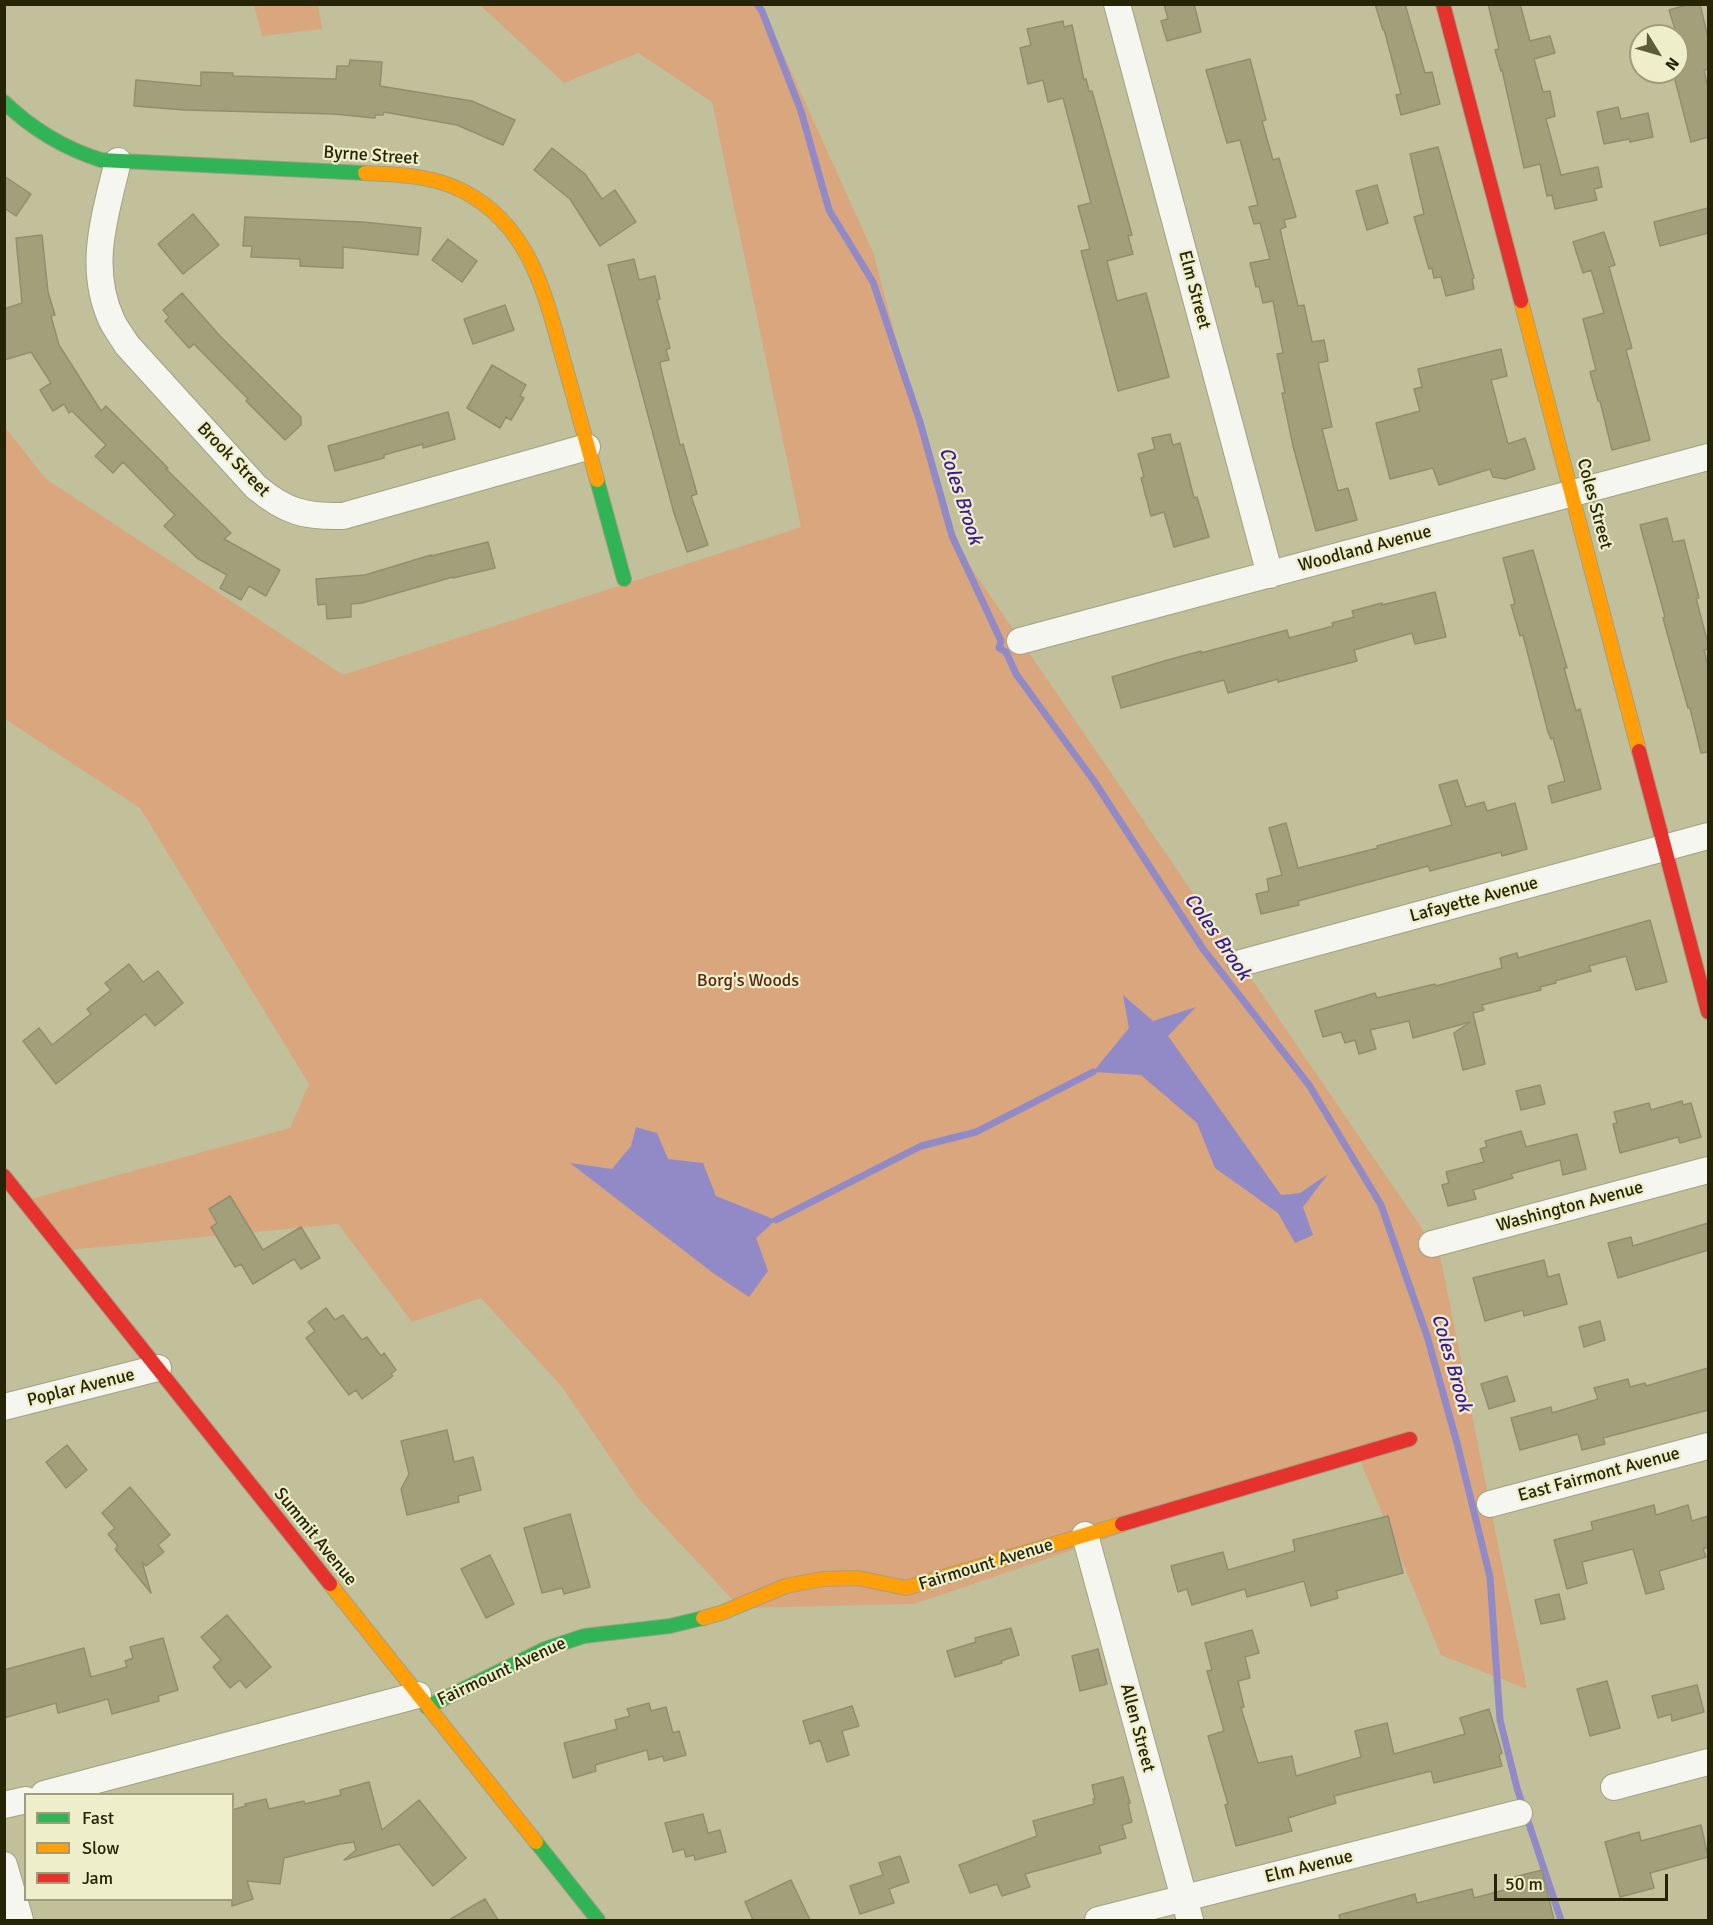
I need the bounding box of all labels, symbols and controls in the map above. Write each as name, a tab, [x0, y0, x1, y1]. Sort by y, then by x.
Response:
north arrow	[1629, 24, 1689, 84]
text: N	[1660, 53, 1683, 74]
street label: Byrne Street	[323, 142, 419, 170]
street label: Elm Street	[1173, 248, 1215, 332]
street label: Brook Street	[192, 418, 274, 502]
water label: Coles Brook	[933, 444, 987, 548]
street label: Coles Street	[1572, 456, 1616, 552]
street label: Woodland Avenue	[1296, 521, 1434, 577]
street label: Lafayette Avenue	[1407, 872, 1541, 928]
water label: Coles Brook	[1178, 889, 1256, 985]
park label: Borg's Woods	[697, 970, 799, 992]
street label: Washington Avenue	[1494, 1177, 1646, 1237]
water label: Coles Brook	[1426, 1311, 1476, 1415]
street label: Poplar Avenue	[25, 1364, 137, 1412]
street label: East Fairmont Avenue	[1516, 1443, 1682, 1507]
street label: Summit Avenue	[269, 1484, 361, 1590]
street label: Fairmount Avenue	[916, 1534, 1056, 1596]
street label: Fairmount Avenue	[434, 1633, 570, 1711]
street label: Allen Street	[1115, 1681, 1159, 1775]
legend	[24, 1793, 234, 1901]
text: Fast	[82, 1807, 114, 1829]
text: Slow	[82, 1837, 119, 1859]
street label: Elm Avenue	[1263, 1846, 1355, 1888]
scale bar	[1497, 1862, 1671, 1900]
text: Jam	[82, 1867, 113, 1889]
text: 50 m	[1505, 1873, 1543, 1895]

